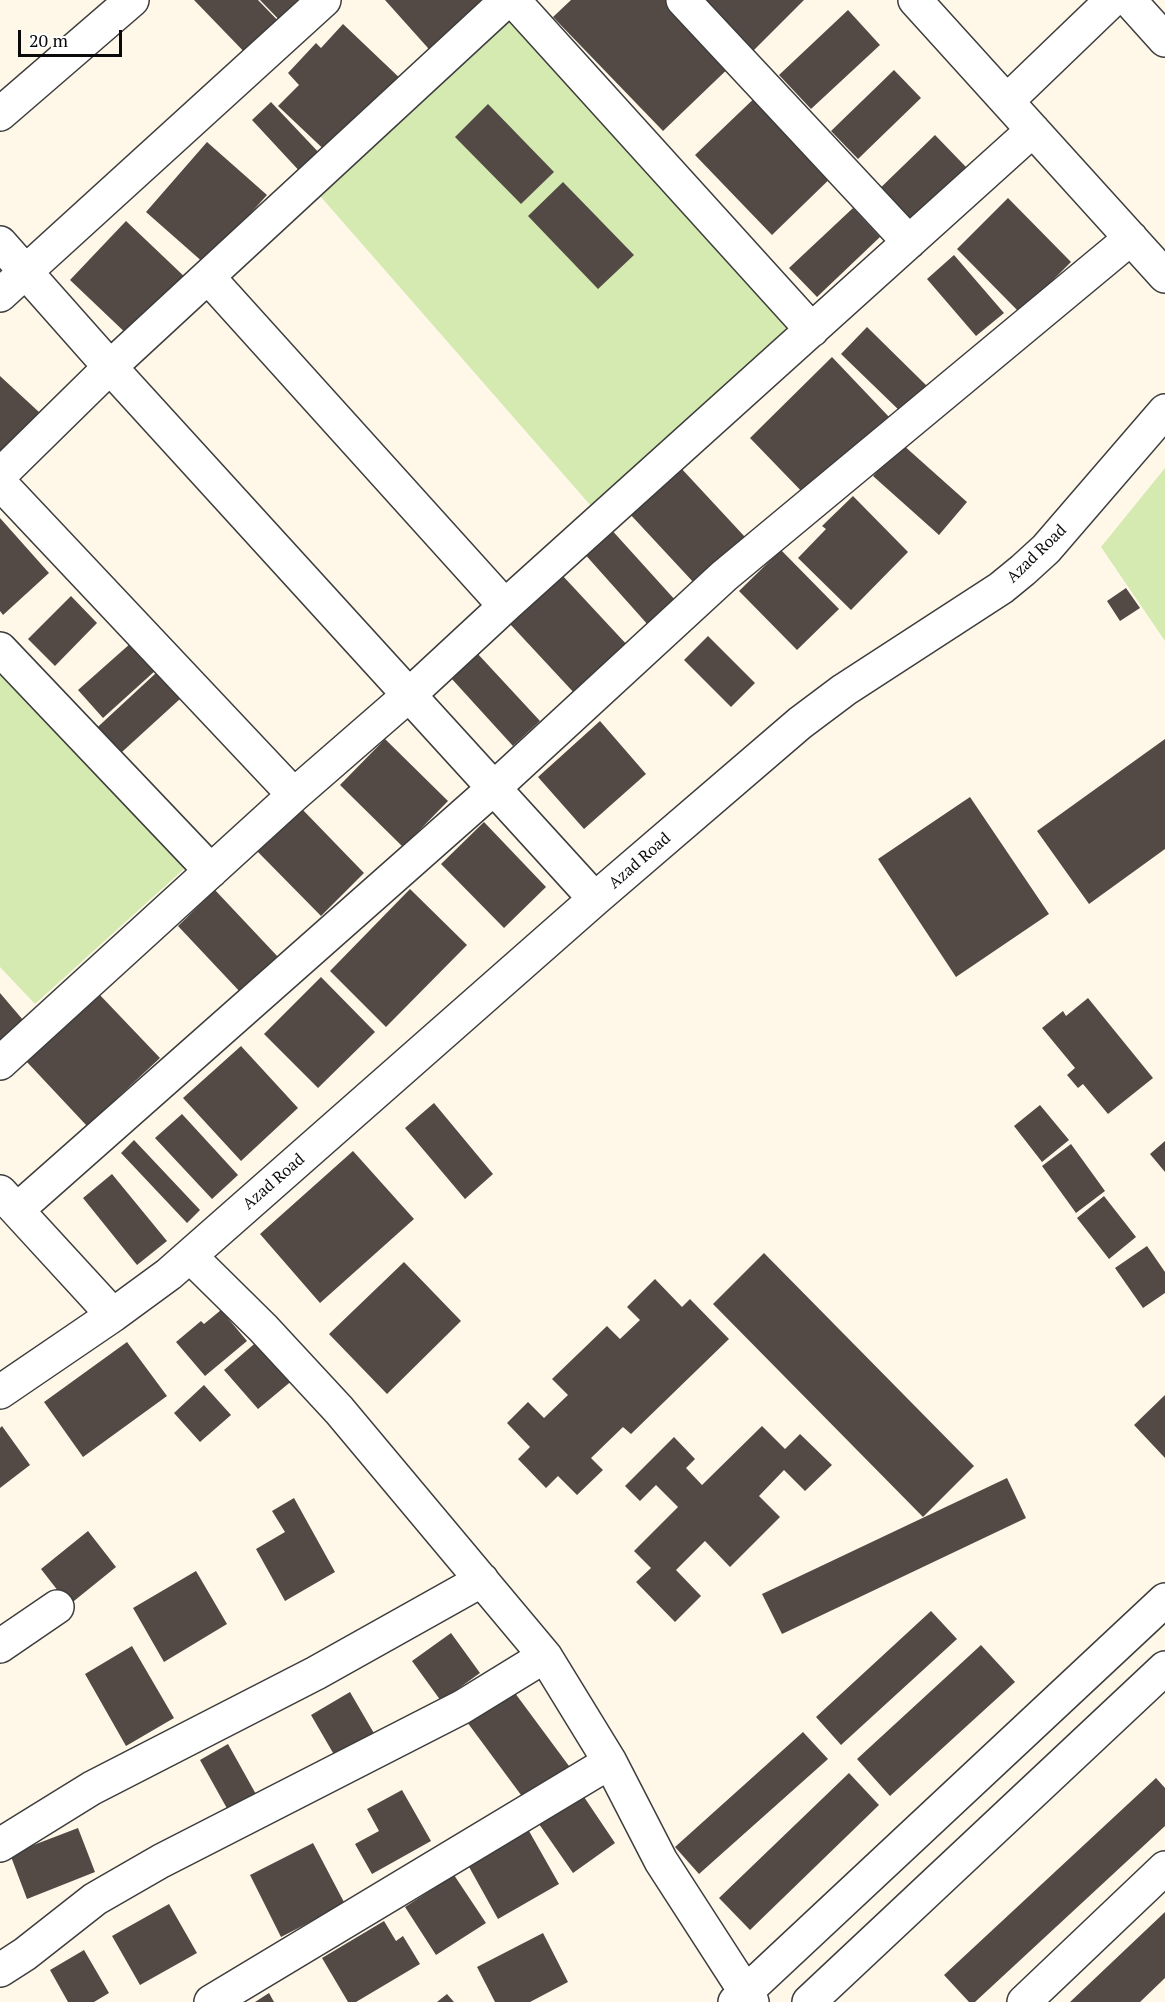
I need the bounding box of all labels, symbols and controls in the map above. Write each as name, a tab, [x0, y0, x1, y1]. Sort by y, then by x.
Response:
scale bar	[21, 18, 124, 56]
text: 20 m	[29, 28, 68, 52]
street label: Azad Road	[1003, 521, 1071, 587]
street label: Azad Road	[605, 829, 675, 893]
street label: Azad Road	[239, 1150, 309, 1214]

